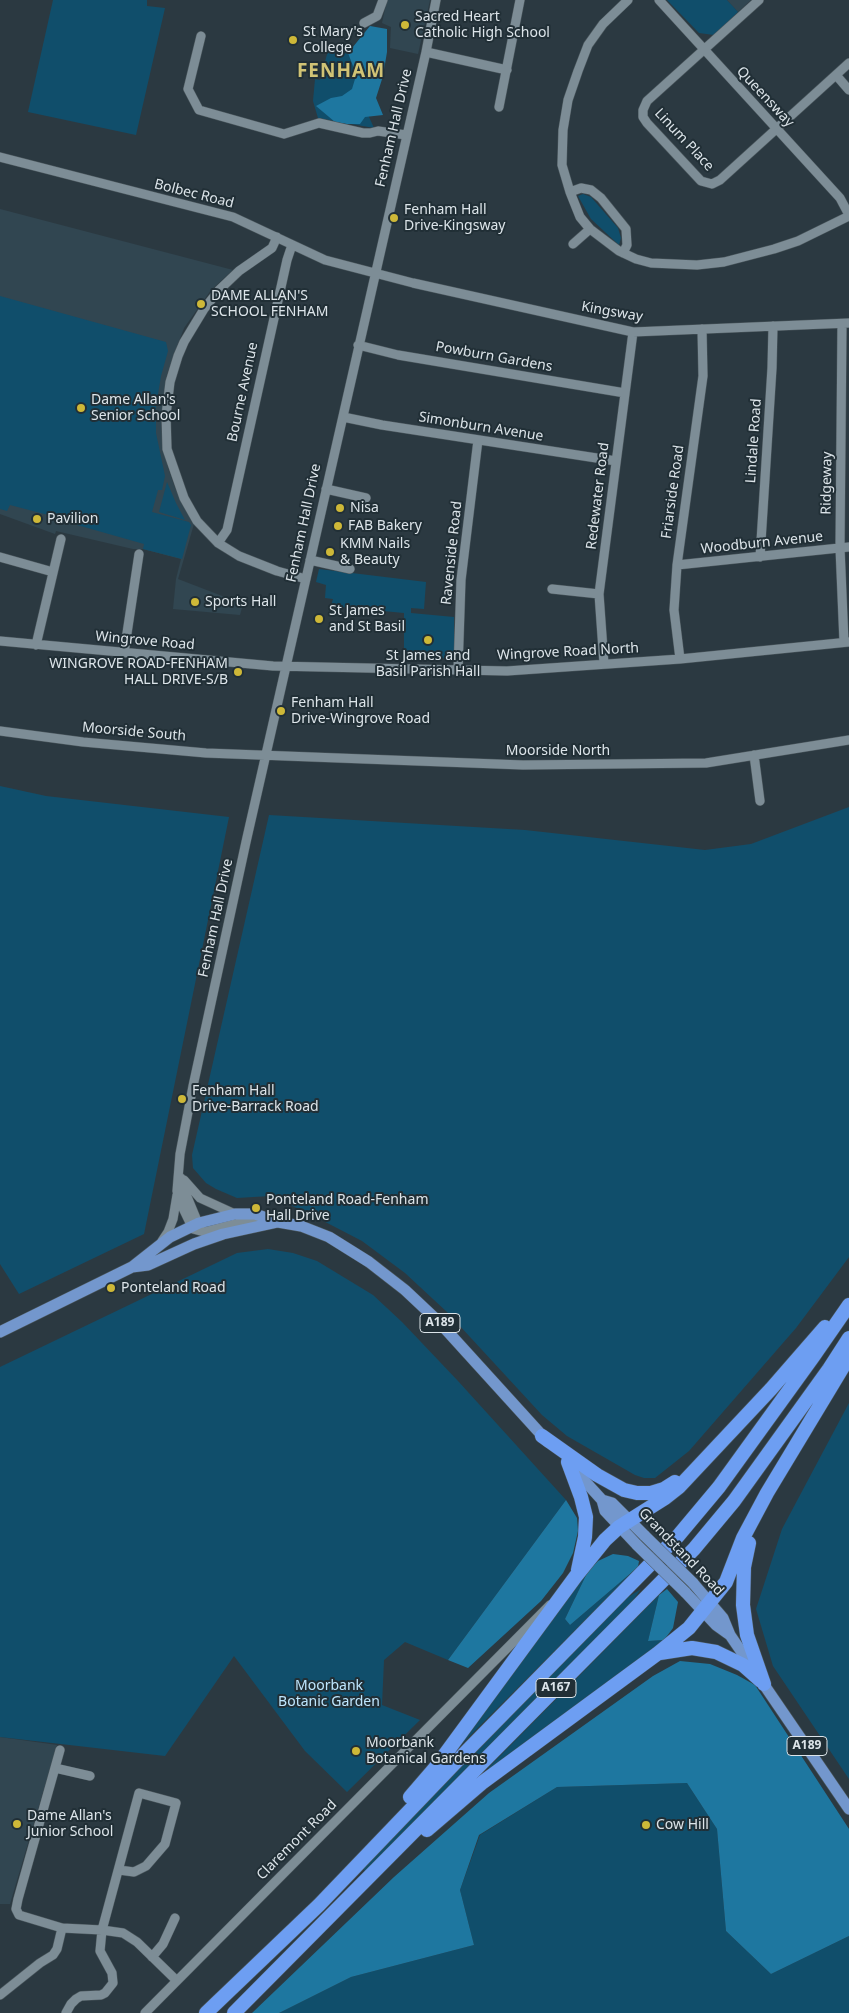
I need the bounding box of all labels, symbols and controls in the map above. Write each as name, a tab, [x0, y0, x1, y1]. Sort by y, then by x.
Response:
place label: Sacred Heart Catholic High School	[415, 9, 550, 41]
marker: Sacred Heart Catholic High School	[399, 19, 411, 31]
place label: St Mary's College	[303, 24, 363, 56]
marker: St Mary's College	[287, 34, 299, 46]
district label: FENHAM	[296, 61, 386, 83]
street label: Queensway	[733, 63, 797, 131]
street label: Fenham Hall Drive	[372, 67, 416, 189]
street label: Linum Place	[651, 105, 717, 175]
street label: Bolbec Road	[152, 176, 236, 212]
place label: Fenham Hall Drive-Kingsway	[404, 202, 505, 234]
marker: Fenham Hall Drive-Kingsway	[388, 212, 400, 224]
place label: DAME ALLAN'S SCHOOL FENHAM	[211, 288, 328, 321]
marker: DAME ALLAN'S SCHOOL FENHAM	[195, 298, 207, 310]
street label: Kingsway	[580, 298, 644, 326]
street label: Powburn Gardens	[434, 338, 554, 376]
street label: Bourne Avenue	[224, 341, 262, 443]
place label: Dame Allan's Senior School	[91, 392, 180, 424]
street label: Lindale Road	[743, 398, 765, 484]
marker: Dame Allan's Senior School	[75, 402, 87, 414]
street label: Simonburn Avenue	[417, 409, 545, 445]
street label: Redewater Road	[583, 442, 613, 550]
street label: Friarside Road	[658, 444, 688, 540]
street label: Ridgeway	[818, 451, 836, 515]
street label: Fenham Hall Drive	[283, 462, 325, 584]
place label: Nisa	[350, 500, 379, 516]
street label: Ravenside Road	[438, 500, 466, 606]
marker: Nisa	[334, 502, 346, 514]
place label: Pavilion	[47, 511, 98, 527]
marker: Pavilion	[31, 513, 43, 525]
place label: FAB Bakery	[348, 518, 422, 534]
marker: FAB Bakery	[332, 520, 344, 532]
street label: Woodburn Avenue	[700, 528, 824, 558]
place label: KMM Nails & Beauty	[340, 536, 410, 568]
marker: KMM Nails & Beauty	[324, 546, 336, 558]
place label: Sports Hall	[205, 594, 276, 610]
marker: Sports Hall	[189, 596, 201, 608]
place label: St James and St Basil	[329, 603, 405, 636]
marker: St James and St Basil	[313, 613, 325, 625]
street label: Wingrove Road	[95, 628, 195, 654]
marker: St James and Basil Parish Hall	[422, 634, 434, 646]
street label: Wingrove Road North	[497, 640, 639, 664]
place label: St James and Basil Parish Hall	[376, 648, 480, 680]
place label: WINGROVE ROAD-FENHAM HALL DRIVE-S/B	[49, 656, 228, 689]
marker: WINGROVE ROAD-FENHAM HALL DRIVE-S/B	[232, 666, 244, 678]
place label: Fenham Hall Drive-Wingrove Road	[291, 695, 430, 728]
marker: Fenham Hall Drive-Wingrove Road	[275, 705, 287, 717]
street label: Moorside South	[81, 719, 187, 745]
street label: Moorside North	[506, 743, 610, 759]
street label: Fenham Hall Drive	[195, 857, 237, 979]
place label: Fenham Hall Drive-Barrack Road	[192, 1083, 319, 1116]
marker: Fenham Hall Drive-Barrack Road	[176, 1093, 188, 1105]
place label: Ponteland Road-Fenham Hall Drive	[266, 1192, 428, 1224]
marker: Ponteland Road-Fenham Hall Drive	[250, 1202, 262, 1214]
place label: Ponteland Road	[121, 1280, 226, 1296]
marker: Ponteland Road	[105, 1282, 117, 1294]
road number: A189	[420, 1314, 460, 1332]
street label: Grandstand Road	[635, 1505, 727, 1599]
park label: Moorbank Botanic Garden	[278, 1678, 380, 1710]
road number: A167	[536, 1679, 576, 1698]
place label: Moorbank Botanical Gardens	[366, 1735, 486, 1768]
road number: A189	[787, 1736, 827, 1755]
marker: Moorbank Botanical Gardens	[350, 1745, 362, 1757]
street label: Claremont Road	[253, 1796, 341, 1884]
place label: Dame Allan's Junior School	[27, 1808, 113, 1840]
place label: Cow Hill	[656, 1817, 709, 1833]
marker: Dame Allan's Junior School	[11, 1818, 23, 1830]
marker: Cow Hill	[640, 1819, 652, 1831]

